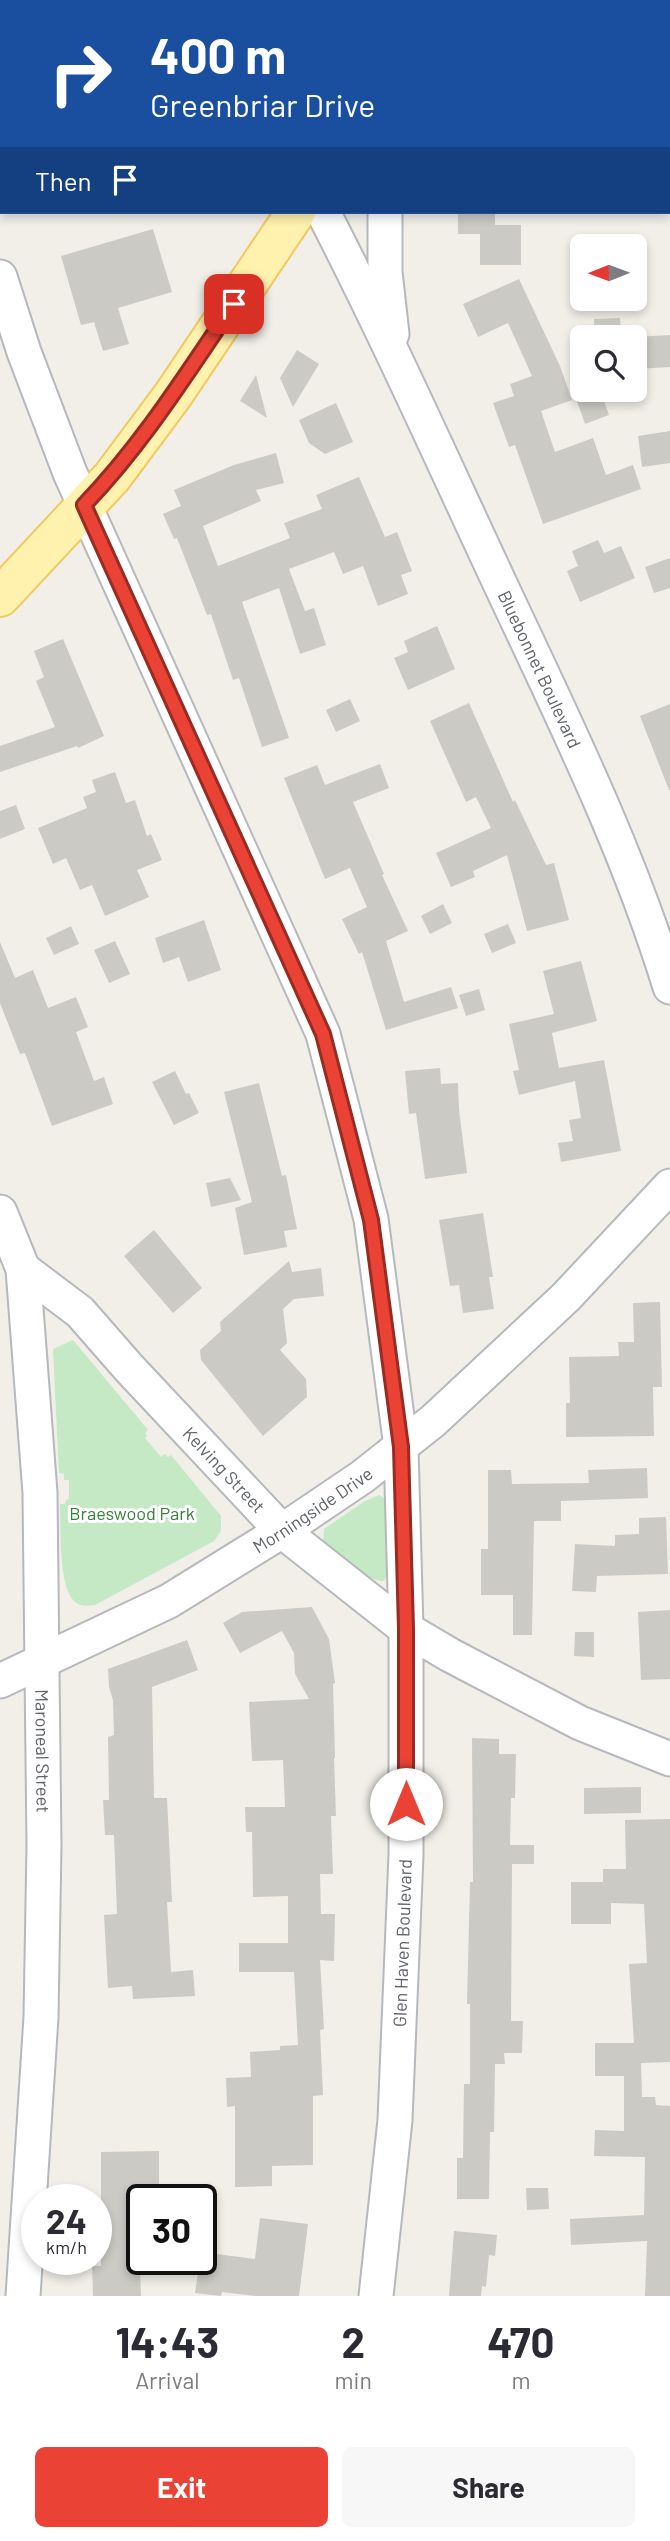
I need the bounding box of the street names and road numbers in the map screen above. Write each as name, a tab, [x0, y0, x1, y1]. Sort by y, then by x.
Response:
street label: Bluebonnet Boulevard	[494, 587, 586, 751]
street label: Kelving Street	[179, 1422, 270, 1517]
street label: Morningside Drive	[249, 1462, 377, 1557]
street label: Maroneal Street	[31, 1689, 55, 1813]
street label: Glen Haven Boulevard	[388, 1859, 416, 2027]

